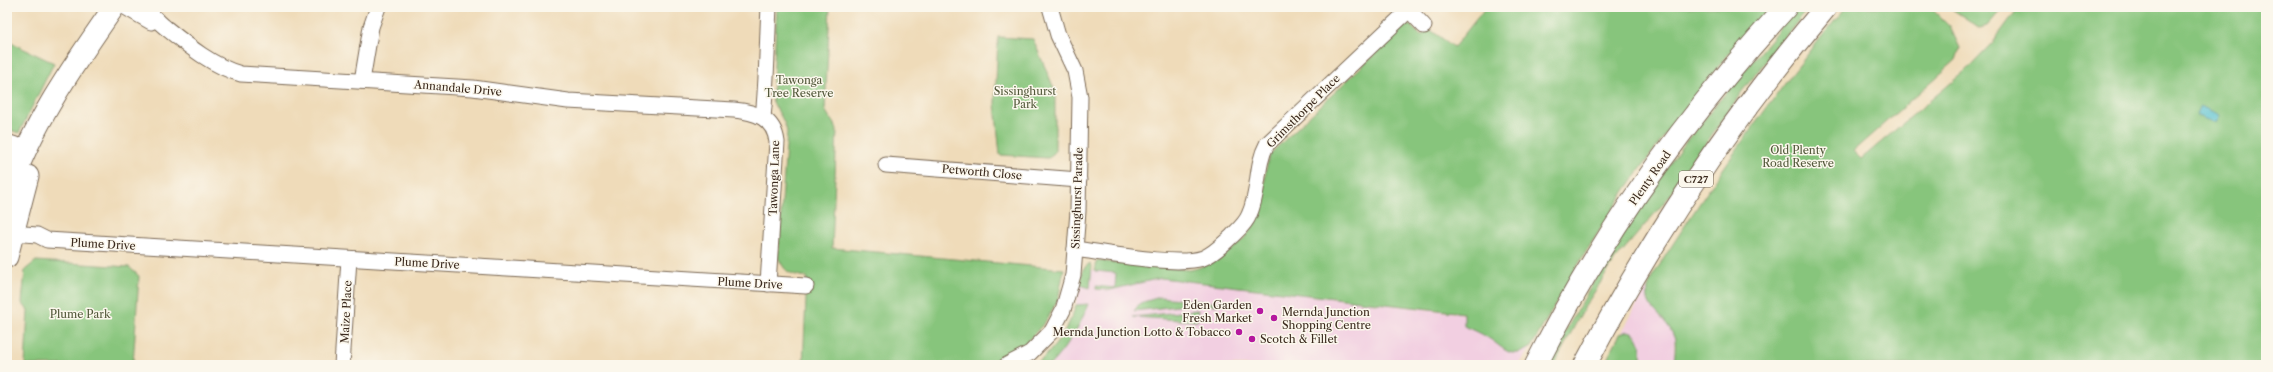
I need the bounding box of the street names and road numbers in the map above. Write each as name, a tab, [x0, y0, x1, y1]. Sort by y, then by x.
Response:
street label: Grimsthorpe Place	[1263, 71, 1343, 151]
street label: Annandale Drive	[413, 77, 502, 99]
street label: Tawonga Lane	[766, 140, 782, 216]
street label: Sissinghurst Parade	[1068, 147, 1086, 249]
street label: Plenty Road	[1626, 148, 1674, 208]
street label: Petworth Close	[941, 162, 1023, 182]
road number: C727	[1679, 171, 1713, 187]
street label: Plume Drive	[70, 235, 136, 253]
street label: Plume Drive	[394, 254, 460, 272]
street label: Plume Drive	[717, 274, 783, 292]
street label: Maize Place	[337, 280, 355, 344]

